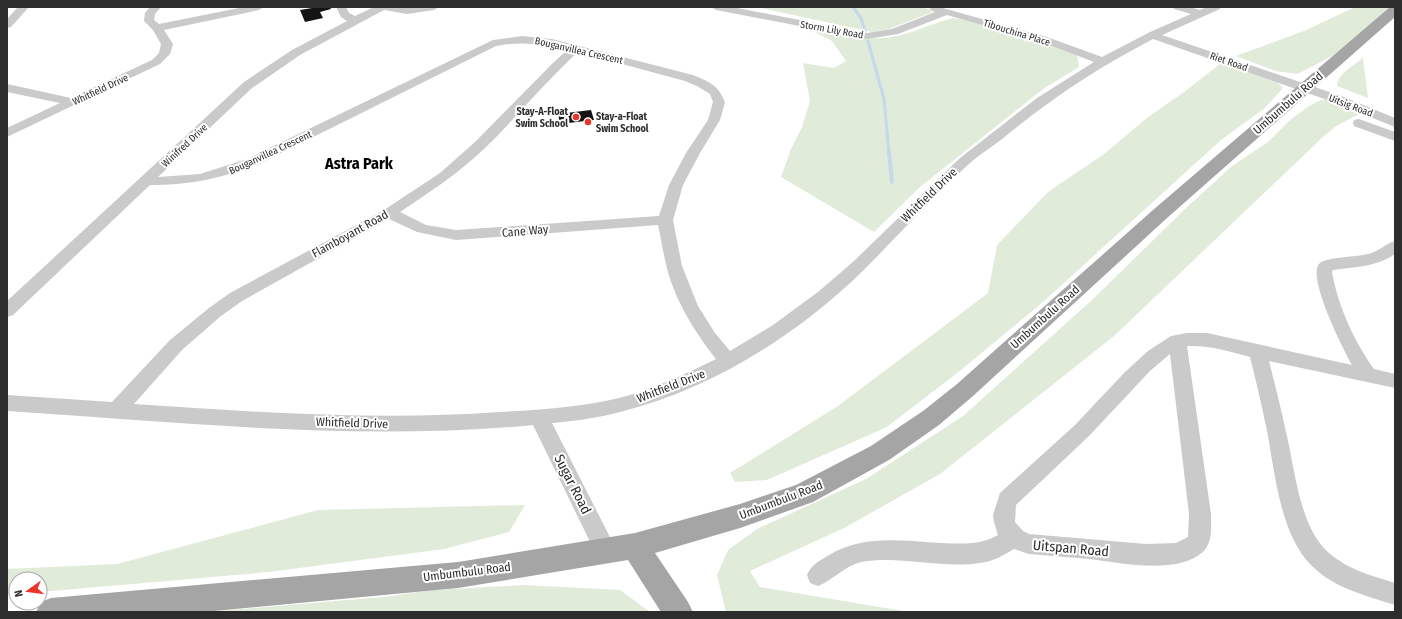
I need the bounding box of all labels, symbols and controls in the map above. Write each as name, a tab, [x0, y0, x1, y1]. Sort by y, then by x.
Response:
street label: Tibouchina Place	[982, 17, 1052, 49]
street label: Storm Lily Road	[799, 19, 864, 41]
street label: Bouganvillea Crescent	[534, 35, 625, 67]
street label: Riet Road	[1208, 50, 1249, 74]
street label: Umbumbulu Road	[1250, 69, 1326, 137]
street label: Whitfield Drive	[71, 72, 130, 108]
street label: Uitsig Road	[1327, 92, 1374, 120]
place label: Stay-A-Float Swim School	[515, 106, 568, 130]
place label: Stay-a-Float Swim School	[596, 111, 649, 135]
marker: Stay-A-Float Swim School	[571, 112, 581, 122]
marker: Stay-a-Float Swim School	[583, 117, 593, 127]
street label: Winifred Drive	[159, 122, 210, 170]
street label: Bouganvillea Crescent	[227, 128, 314, 177]
district label: Astra Park	[324, 154, 394, 173]
street label: Whitfield Drive	[898, 165, 960, 225]
street label: Flamboyant Road	[309, 207, 391, 261]
street label: Cane Way	[501, 222, 549, 240]
street label: Umbumbulu Road	[1008, 282, 1082, 352]
street label: Whitfield Drive	[635, 366, 707, 405]
street label: Whitfield Drive	[316, 415, 388, 431]
street label: Sugar Road	[550, 452, 595, 517]
street label: Umbumbulu Road	[737, 478, 825, 522]
street label: Uitspan Road	[1032, 537, 1110, 560]
street label: Umbumbulu Road	[422, 560, 512, 584]
north arrow	[8, 571, 48, 611]
text: N	[12, 589, 26, 598]

